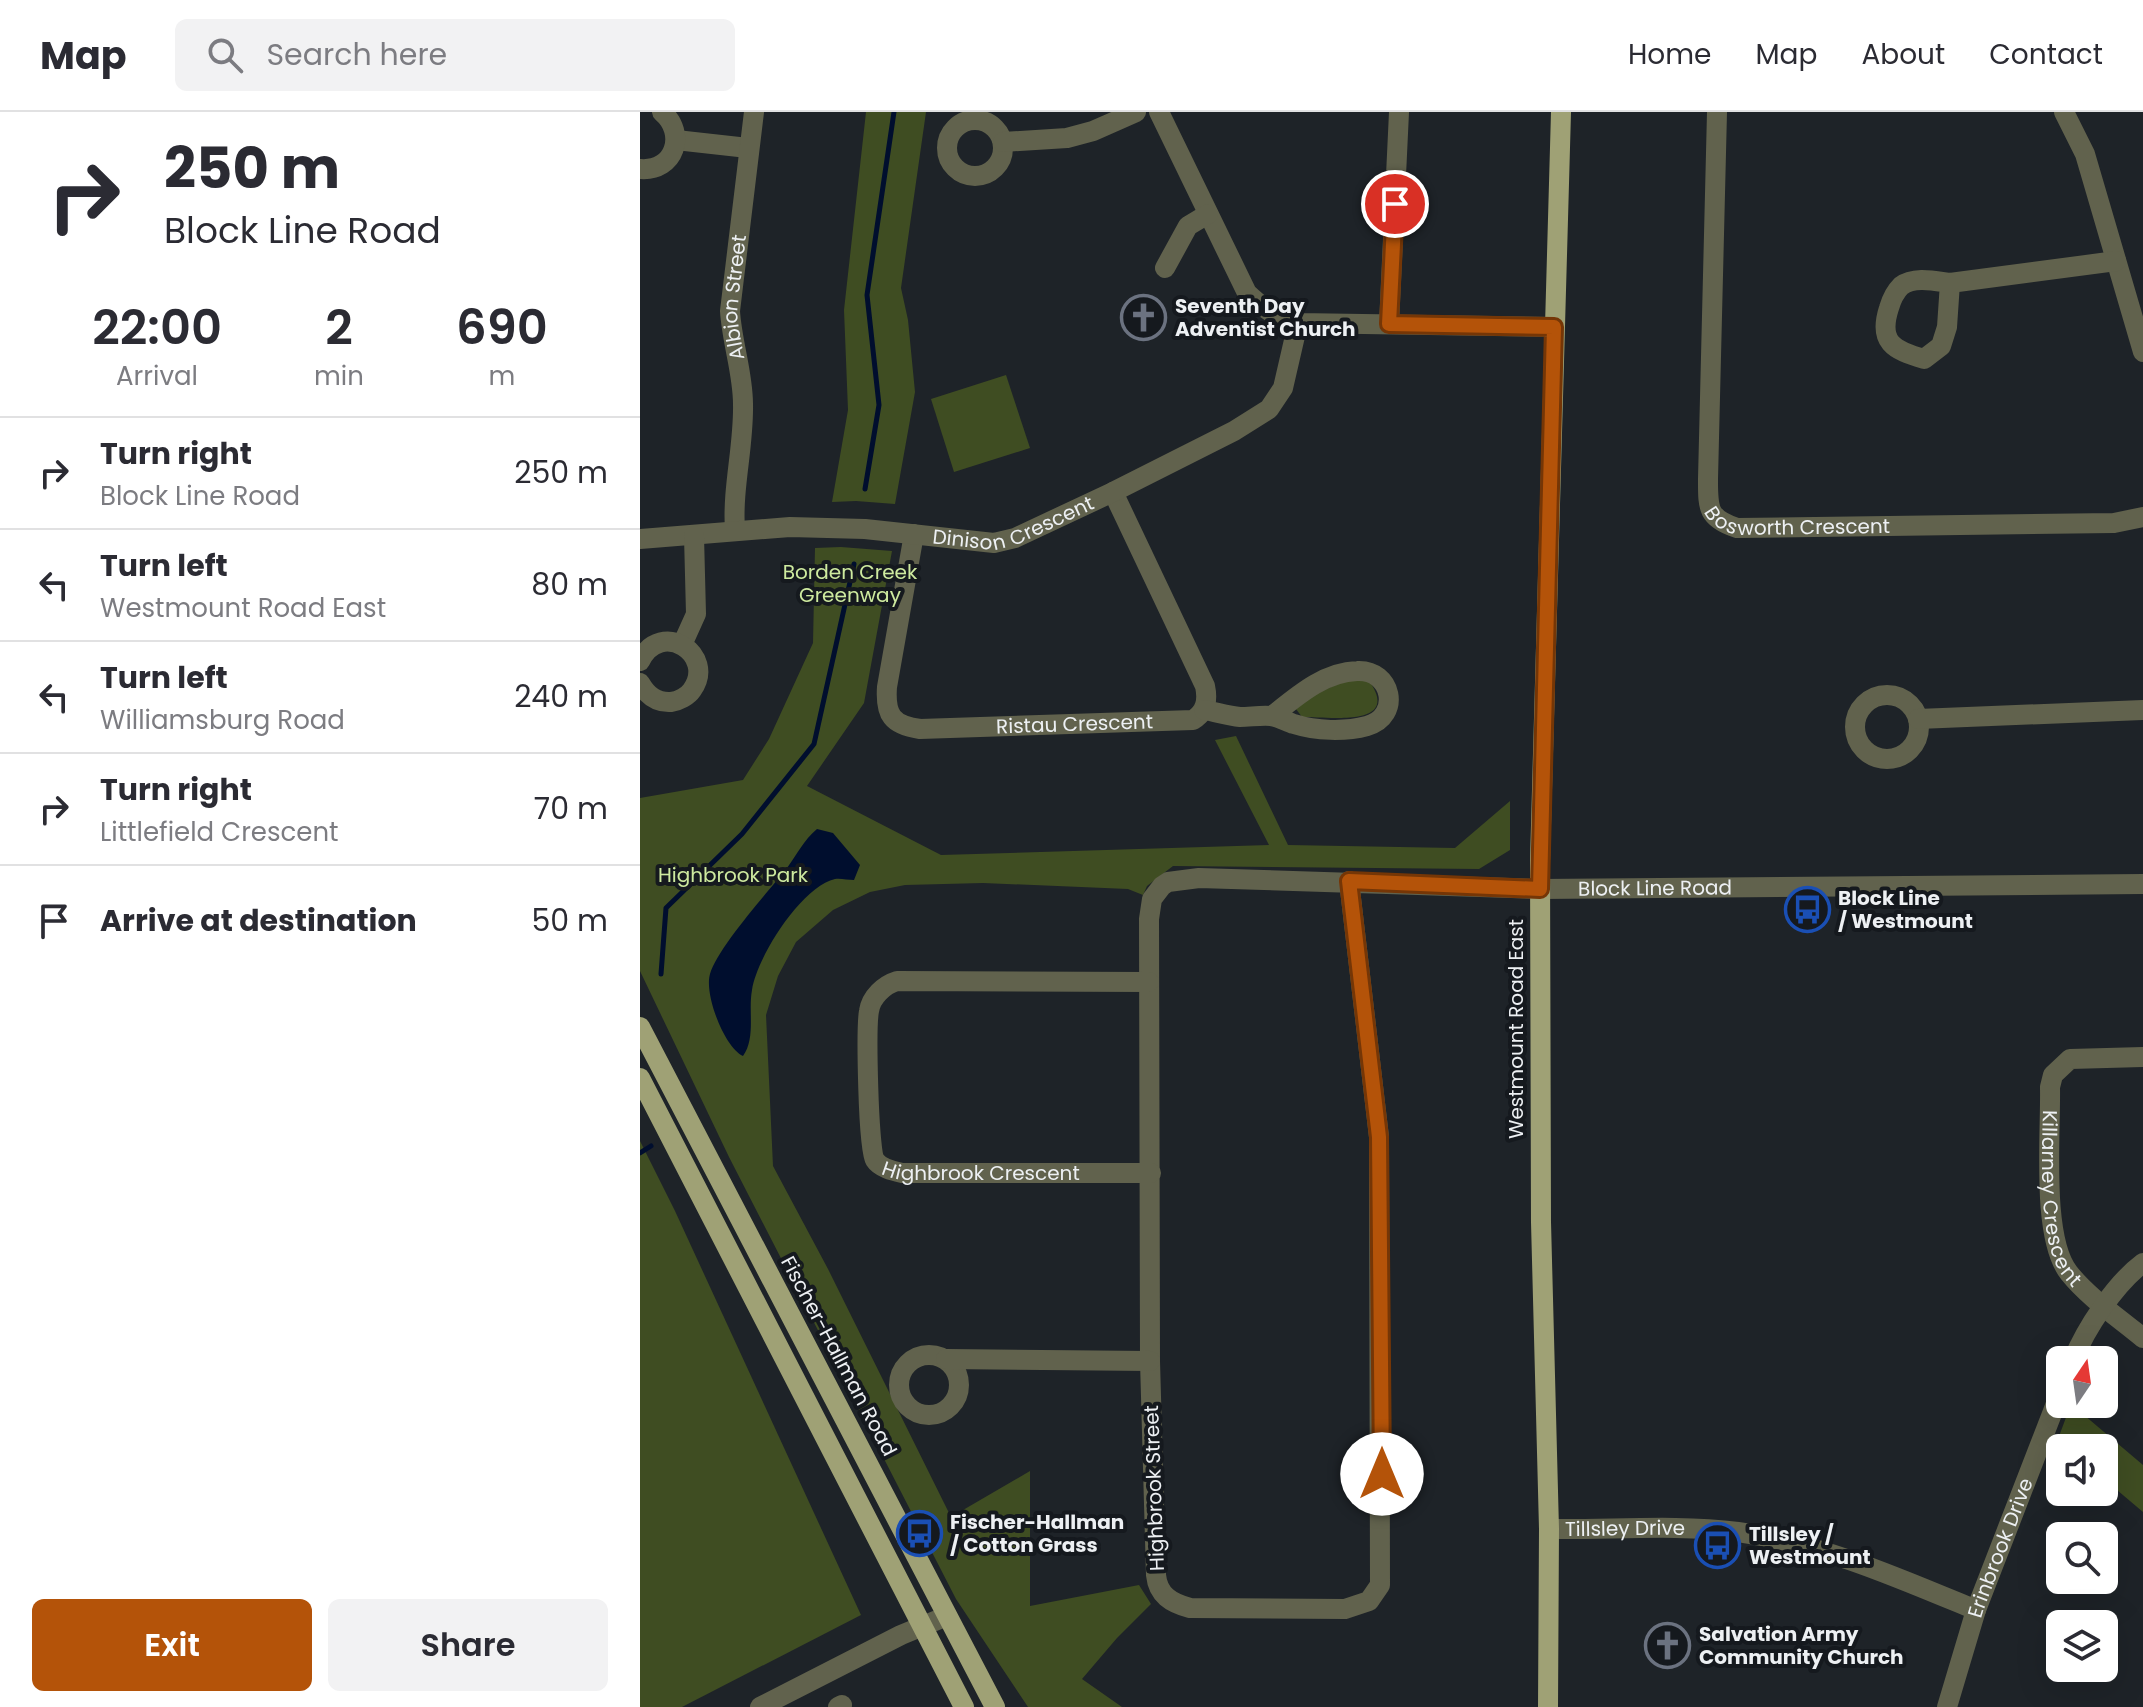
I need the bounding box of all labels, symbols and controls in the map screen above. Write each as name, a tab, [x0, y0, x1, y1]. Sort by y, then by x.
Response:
search box	[175, 19, 735, 91]
text: Map	[40, 29, 127, 82]
icon: search	[203, 33, 247, 77]
text: Search here	[267, 33, 447, 76]
text: Home	[1628, 35, 1711, 74]
text: Map	[1755, 35, 1817, 74]
text: About	[1861, 35, 1945, 74]
text: Contact	[1989, 35, 2103, 74]
text: 250 m	[164, 129, 340, 208]
icon: right	[32, 144, 136, 248]
pin	[1361, 170, 1429, 238]
icon: arrive	[1373, 182, 1417, 226]
text: Block Line Road	[164, 205, 441, 256]
street label: Albion Street	[716, 233, 753, 363]
place label: Seventh Day Adventist Church	[1175, 292, 1356, 343]
church icon: Seventh Day Adventist Church	[1120, 293, 1168, 341]
text: 22:00	[92, 294, 222, 361]
text: 2	[325, 294, 353, 361]
text: 690	[456, 294, 548, 361]
text: Arrival	[116, 358, 198, 394]
text: min	[314, 358, 364, 394]
text: m	[489, 358, 515, 394]
text: Turn right	[100, 432, 252, 475]
icon: right	[32, 451, 76, 495]
text: 250 m	[514, 451, 608, 494]
text: Block Line Road	[100, 478, 300, 514]
street label: Dinison Crescent	[931, 489, 1098, 557]
street label: Bosworth Crescent	[1698, 500, 1890, 542]
text: Turn left	[100, 544, 228, 587]
park label: Borden Creek Greenway	[783, 558, 918, 609]
icon: left	[32, 563, 76, 607]
text: 80 m	[531, 563, 608, 606]
text: Westmount Road East	[100, 590, 386, 626]
text: Turn left	[100, 656, 228, 699]
icon: left	[32, 675, 76, 719]
text: 240 m	[514, 675, 608, 718]
text: Williamsburg Road	[100, 702, 345, 738]
street label: Ristau Crescent	[996, 707, 1153, 740]
text: Turn right	[100, 768, 252, 811]
icon: right	[32, 787, 76, 831]
text: 70 m	[534, 787, 608, 830]
text: Littlefield Crescent	[100, 814, 339, 850]
park label: Highbrook Park	[658, 861, 809, 889]
street label: Block Line Road	[1578, 873, 1732, 903]
place label: Block Line / Westmount	[1838, 884, 1973, 935]
bus stop icon: Block Line / Westmount	[1783, 885, 1831, 933]
icon: arrive	[32, 899, 76, 943]
text: Arrive at destination	[100, 899, 417, 942]
text: 50 m	[531, 899, 608, 942]
street label: Westmount Road East	[1502, 919, 1530, 1139]
street label: Killarney Crescent	[2035, 1110, 2088, 1293]
street label: Highbrook Crescent	[878, 1154, 1080, 1187]
street label: Fischer-Hallman Road	[774, 1251, 904, 1461]
north arrow	[2046, 1346, 2118, 1418]
map controls	[2046, 1346, 2118, 1682]
street label: Highbrook Street	[1137, 1405, 1171, 1571]
position arrow	[1340, 1432, 1424, 1516]
button: sound	[2046, 1434, 2118, 1506]
street label: Erinbrook Drive	[1961, 1474, 2040, 1621]
place label: Fischer-Hallman / Cotton Grass	[950, 1508, 1124, 1559]
bus stop icon: Fischer-Hallman / Cotton Grass	[895, 1509, 943, 1557]
street label: Tillsley Drive	[1565, 1514, 1685, 1543]
place label: Tillsley / Westmount	[1749, 1520, 1871, 1571]
bus stop icon: Tillsley / Westmount	[1694, 1521, 1742, 1569]
button: search	[2046, 1522, 2118, 1594]
button: Exit	[32, 1599, 312, 1691]
button: Share	[328, 1599, 608, 1691]
button: layers	[2046, 1610, 2118, 1682]
place label: Salvation Army Community Church	[1699, 1620, 1904, 1671]
church icon: Salvation Army Community Church	[1644, 1622, 1692, 1670]

